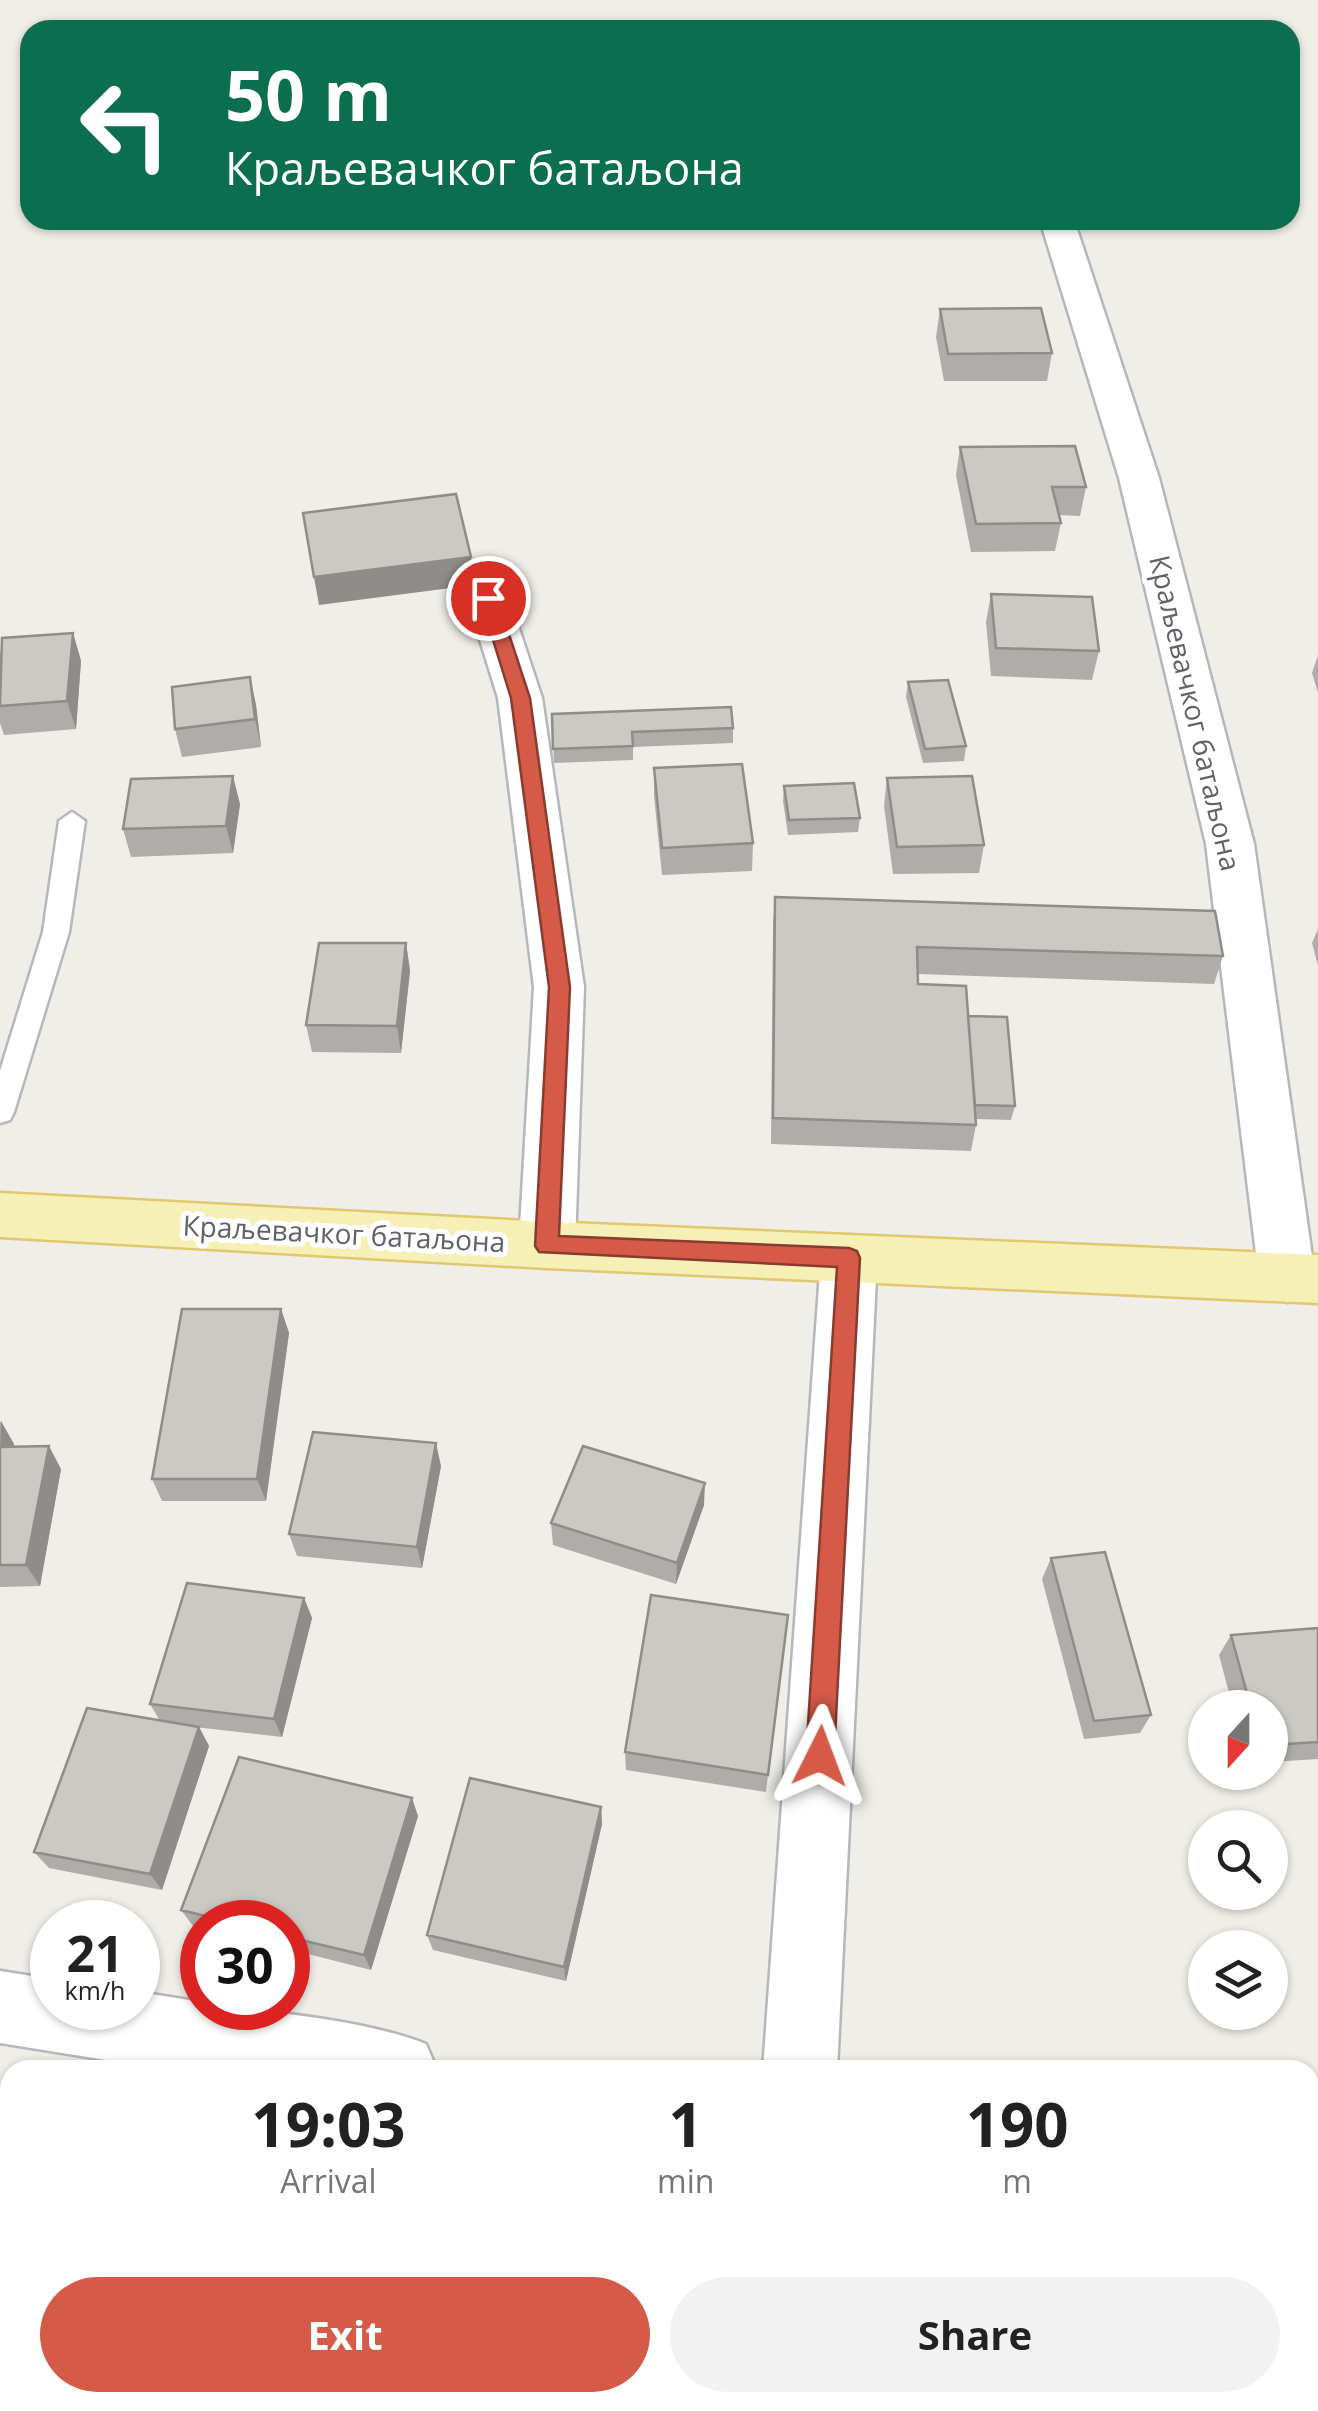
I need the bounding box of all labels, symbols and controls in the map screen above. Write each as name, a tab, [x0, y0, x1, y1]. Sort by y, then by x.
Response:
text: 50 m	[225, 46, 392, 142]
icon: left	[60, 60, 190, 190]
text: Краљевачког батаљона	[225, 137, 744, 198]
street label: Краљевачког батаљона	[1141, 551, 1251, 874]
pin	[446, 556, 531, 641]
icon: arrive	[461, 571, 516, 626]
street label: Краљевачког батаљона	[182, 1206, 506, 1260]
north arrow	[1188, 1690, 1288, 1790]
map controls	[1188, 1690, 1288, 2030]
position arrow	[768, 1704, 872, 1808]
button: search	[1188, 1810, 1288, 1910]
speed limit sign: 30	[180, 1900, 310, 2030]
text: 21	[66, 1919, 124, 1987]
button: layers	[1188, 1930, 1288, 2030]
text: km/h	[65, 1973, 125, 2007]
text: 19:03	[251, 2083, 406, 2165]
text: 1	[669, 2083, 703, 2165]
text: 190	[966, 2083, 1069, 2165]
text: Arrival	[280, 2159, 377, 2202]
text: min	[657, 2159, 714, 2202]
text: m	[1002, 2159, 1032, 2202]
button: Exit	[40, 2277, 650, 2392]
button: Share	[670, 2277, 1280, 2392]

